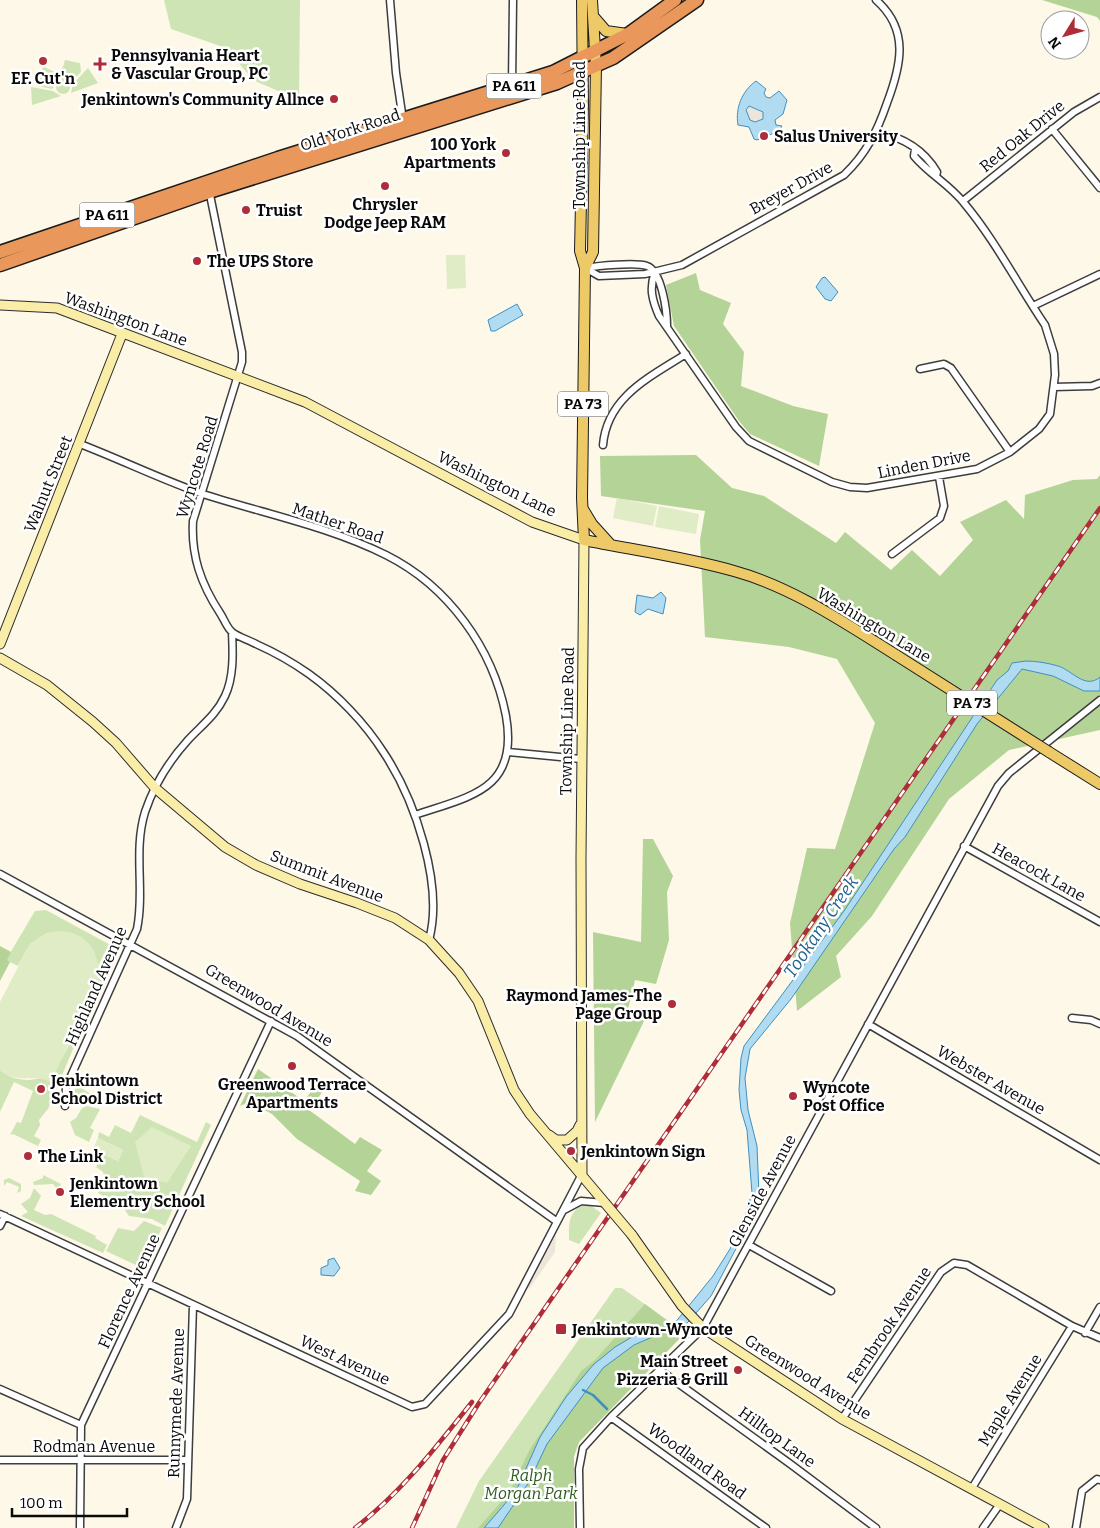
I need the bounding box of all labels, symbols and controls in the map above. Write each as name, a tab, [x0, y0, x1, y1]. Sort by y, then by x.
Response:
north arrow	[1040, 10, 1090, 60]
text: N	[1045, 33, 1065, 52]
place label: Pennsylvania Heart & Vascular Group, PC	[111, 46, 268, 83]
marker: EF. Cut'n	[37, 55, 49, 67]
marker: Pennsylvania Heart & Vascular Group, PC	[93, 57, 107, 71]
street label: Township Line Road	[570, 60, 589, 209]
place label: EF. Cut'n	[11, 69, 76, 88]
road number: PA 611	[486, 74, 542, 98]
place label: Jenkintown's Community Allnce	[81, 90, 324, 109]
marker: Jenkintown's Community Allnce	[328, 93, 340, 105]
street label: Red Oak Drive	[976, 96, 1068, 176]
street label: Old York Road	[298, 105, 403, 155]
place label: Salus University	[774, 127, 898, 146]
marker: Salus University	[758, 130, 770, 142]
place label: 100 York Apartments	[404, 135, 496, 172]
marker: 100 York Apartments	[500, 147, 512, 159]
street label: Breyer Drive	[746, 157, 836, 219]
marker: Chrysler Dodge Jeep RAM	[379, 180, 391, 192]
place label: Chrysler Dodge Jeep RAM	[324, 195, 446, 232]
place label: Truist	[256, 201, 303, 220]
road number: PA 611	[80, 202, 134, 228]
marker: Truist	[240, 204, 252, 216]
place label: The UPS Store	[207, 252, 313, 271]
marker: The UPS Store	[191, 255, 203, 267]
street label: Washington Lane	[62, 288, 190, 350]
road number: PA 73	[558, 392, 608, 416]
street label: Wyncote Road	[172, 413, 222, 521]
street label: Walnut Street	[20, 433, 76, 535]
street label: Linden Drive	[876, 446, 972, 482]
street label: Washington Lane	[435, 447, 559, 521]
street label: Mather Road	[290, 499, 386, 548]
street label: Washington Lane	[814, 584, 934, 666]
street label: Township Line Road	[556, 646, 578, 795]
road number: PA 73	[947, 690, 997, 716]
street label: Heacock Lane	[989, 839, 1089, 905]
street label: Summit Avenue	[268, 846, 386, 906]
water label: Tookany Creek	[779, 872, 863, 982]
street label: Highland Avenue	[61, 923, 131, 1049]
street label: Greenwood Avenue	[202, 959, 336, 1051]
place label: Raymond James-The Page Group	[506, 986, 662, 1023]
marker: Raymond James-The Page Group	[666, 998, 678, 1010]
street label: Webster Avenue	[934, 1041, 1048, 1119]
marker: Greenwood Terrace Apartments	[286, 1060, 298, 1072]
place label: Jenkintown School District	[50, 1071, 163, 1108]
place label: Greenwood Terrace Apartments	[218, 1075, 366, 1112]
place label: Wyncote Post Office	[803, 1078, 885, 1115]
marker: Jenkintown School District	[35, 1083, 47, 1095]
marker: Wyncote Post Office	[787, 1090, 799, 1102]
street label: Glenside Avenue	[724, 1131, 800, 1251]
place label: Jenkintown Sign	[580, 1142, 706, 1161]
marker: Jenkintown Sign	[565, 1145, 577, 1157]
place label: The Link	[38, 1147, 104, 1166]
marker: The Link	[22, 1150, 34, 1162]
place label: Jenkintown Elementry School	[69, 1174, 205, 1211]
marker: Jenkintown Elementry School	[54, 1186, 66, 1198]
street label: Florence Avenue	[94, 1231, 164, 1351]
street label: Fernbrook Avenue	[843, 1263, 935, 1387]
place label: Jenkintown-Wyncote	[571, 1320, 733, 1339]
marker: Jenkintown-Wyncote	[554, 1322, 568, 1336]
street label: Runnymede Avenue	[164, 1328, 188, 1478]
street label: Greenwood Avenue	[741, 1330, 875, 1424]
street label: West Avenue	[297, 1331, 393, 1389]
street label: Maple Avenue	[974, 1350, 1046, 1450]
place label: Main Street Pizzeria & Grill	[617, 1352, 729, 1389]
marker: Main Street Pizzeria & Grill	[732, 1364, 744, 1376]
street label: Hilltop Lane	[735, 1403, 819, 1471]
street label: Woodland Road	[644, 1419, 750, 1503]
street label: Rodman Avenue	[33, 1437, 155, 1456]
park label: Ralph Morgan Park	[484, 1466, 578, 1503]
scale bar	[12, 1486, 128, 1518]
text: 100 m	[20, 1494, 63, 1512]

